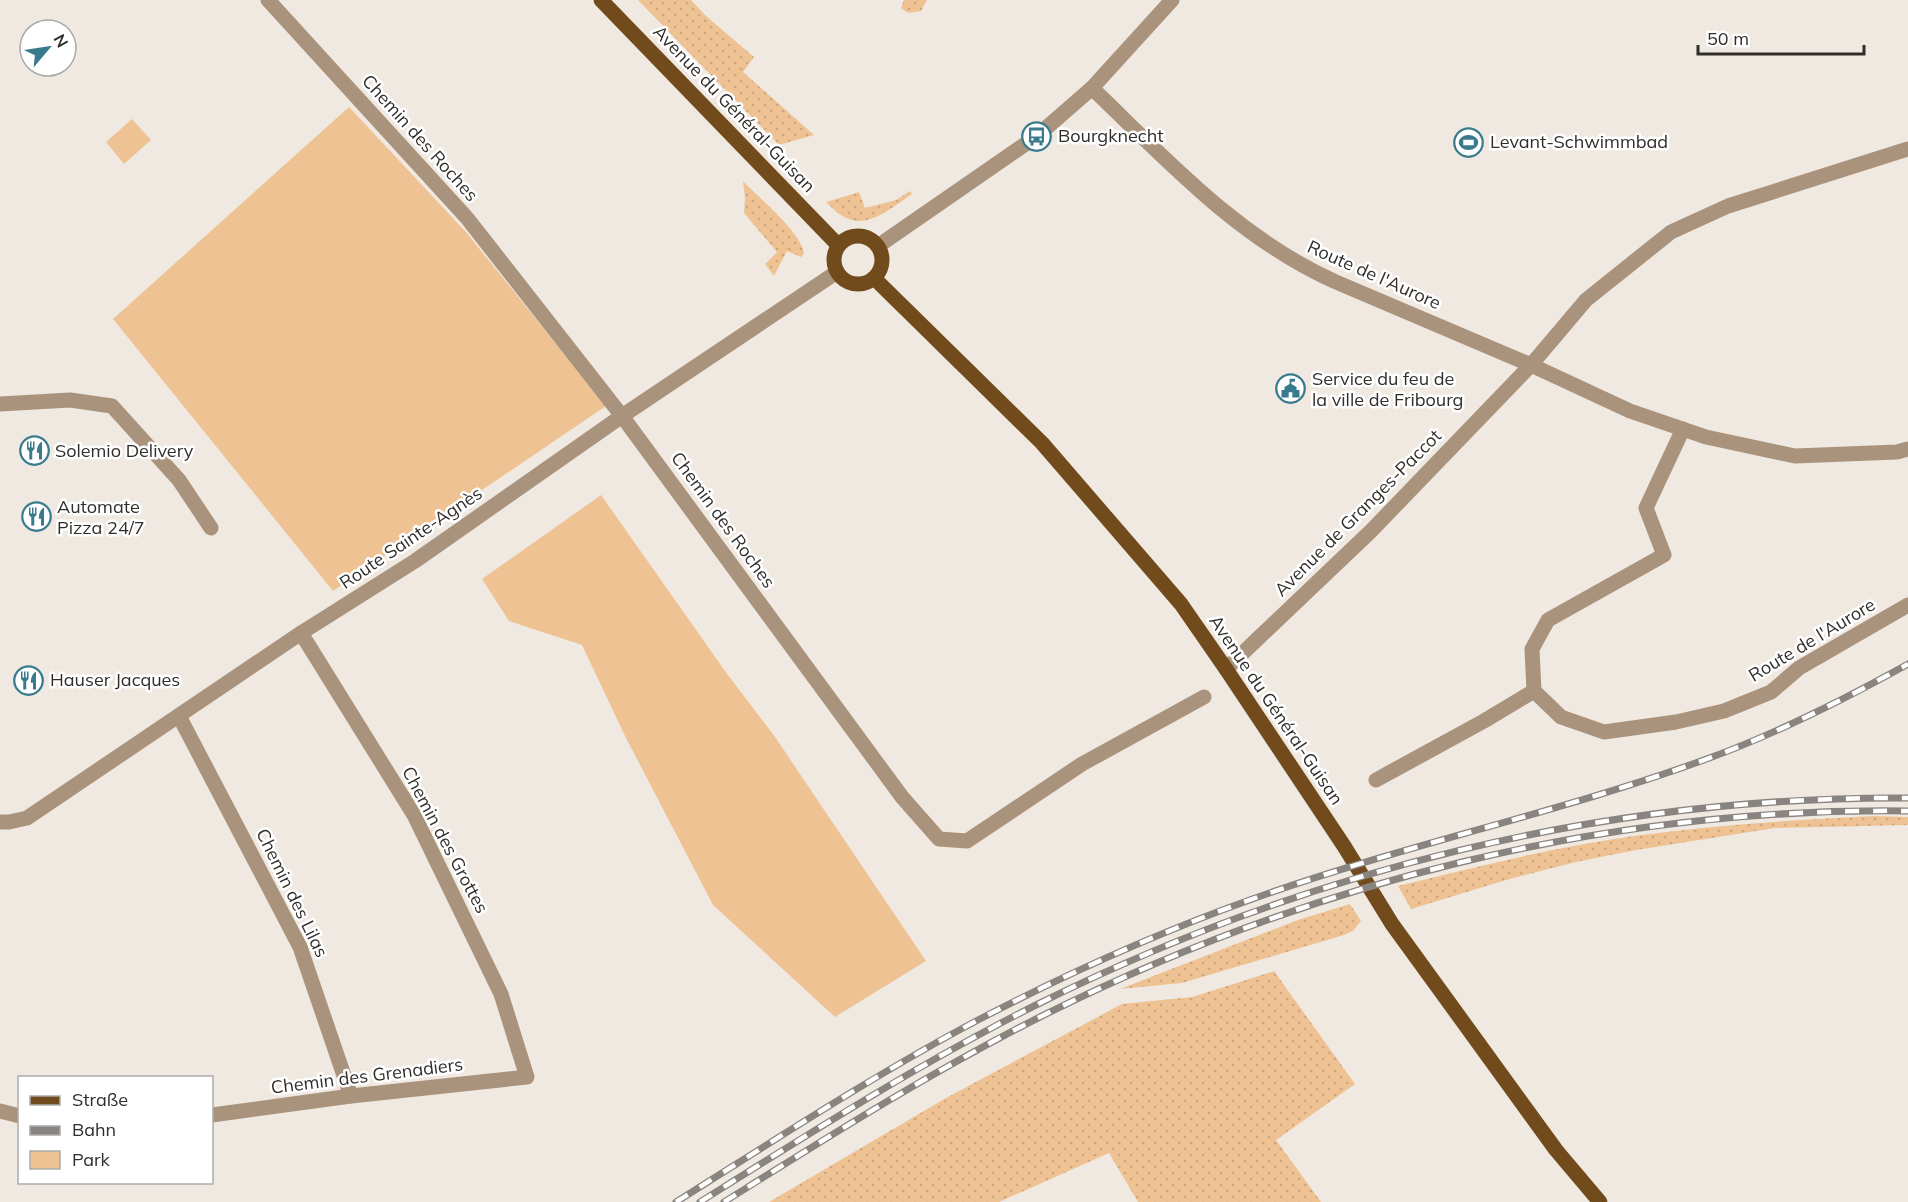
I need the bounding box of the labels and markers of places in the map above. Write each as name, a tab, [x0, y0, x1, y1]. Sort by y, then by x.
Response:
bus stop icon: Bourgknecht	[1021, 120, 1053, 152]
place label: Bourgknecht	[1058, 124, 1164, 147]
sports icon: Levant-Schwimmbad	[1453, 126, 1485, 158]
place label: Levant-Schwimmbad	[1490, 130, 1668, 153]
place label: Service du feu de la ville de Fribourg	[1312, 367, 1463, 411]
public building icon: Service du feu de la ville de Fribourg	[1275, 373, 1307, 405]
restaurant icon: Solemio Delivery	[18, 435, 50, 467]
place label: Solemio Delivery	[55, 439, 194, 462]
place label: Automate Pizza 24/7	[57, 495, 145, 539]
restaurant icon: Automate Pizza 24/7	[20, 501, 52, 533]
restaurant icon: Hauser Jacques	[13, 664, 45, 696]
place label: Hauser Jacques	[50, 668, 180, 691]

